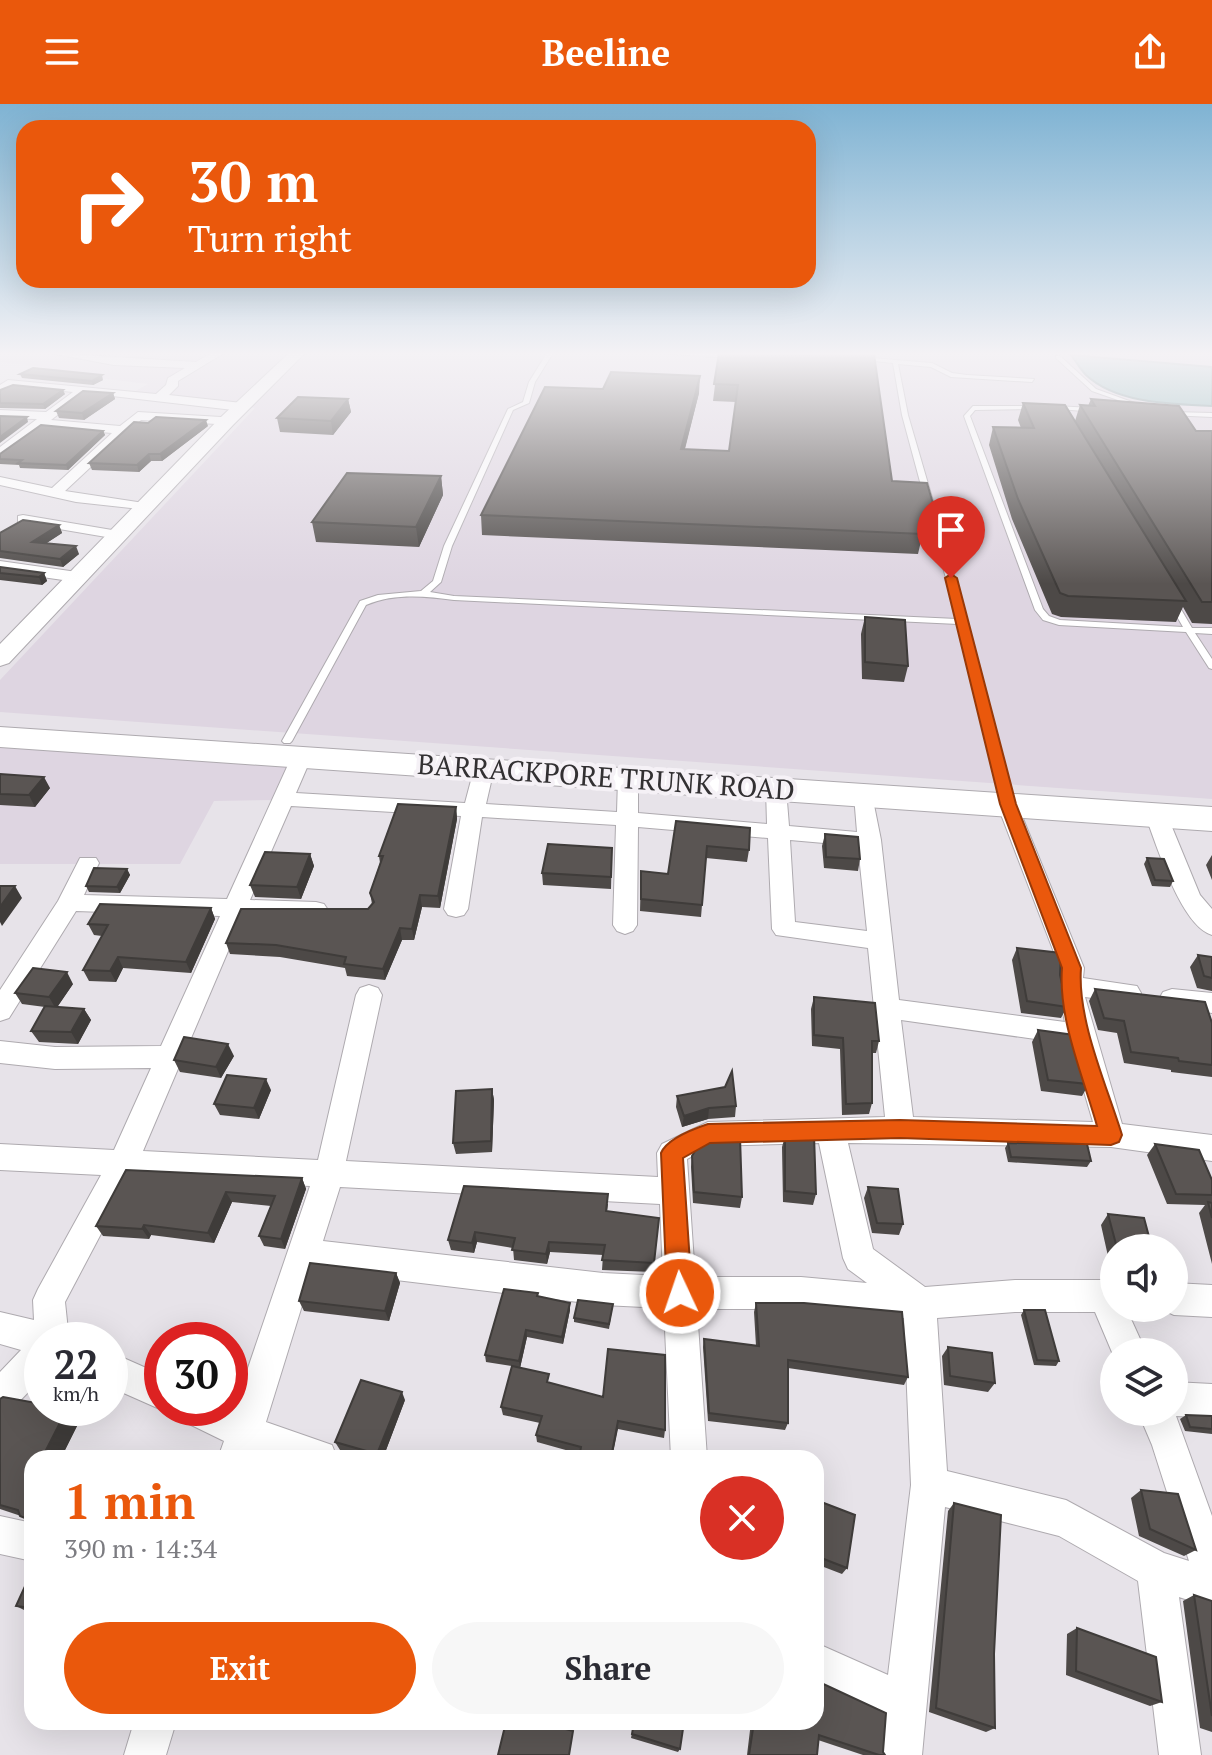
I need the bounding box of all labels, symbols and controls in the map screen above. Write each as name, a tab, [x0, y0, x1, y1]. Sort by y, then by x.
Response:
text: Beeline	[542, 29, 670, 76]
icon: menu	[40, 30, 84, 74]
icon: share	[1128, 30, 1172, 74]
text: 30 m	[188, 144, 318, 218]
icon: right	[56, 152, 160, 256]
text: Turn right	[188, 215, 352, 262]
pin	[917, 496, 985, 578]
icon: arrive	[929, 508, 973, 552]
street label: BARRACKPORE TRUNK ROAD	[416, 745, 796, 808]
map controls	[1100, 1234, 1188, 1426]
button: sound	[1100, 1234, 1188, 1322]
position arrow	[638, 1251, 722, 1335]
speed limit sign: 30	[144, 1322, 248, 1426]
text: 22	[53, 1337, 99, 1390]
button: layers	[1100, 1338, 1188, 1426]
text: km/h	[53, 1380, 99, 1407]
text: 1 min	[64, 1469, 195, 1533]
button: close	[700, 1476, 784, 1560]
text: 390 m · 14:34	[64, 1531, 217, 1565]
button: Exit	[64, 1622, 416, 1714]
button: Share	[432, 1622, 784, 1714]

